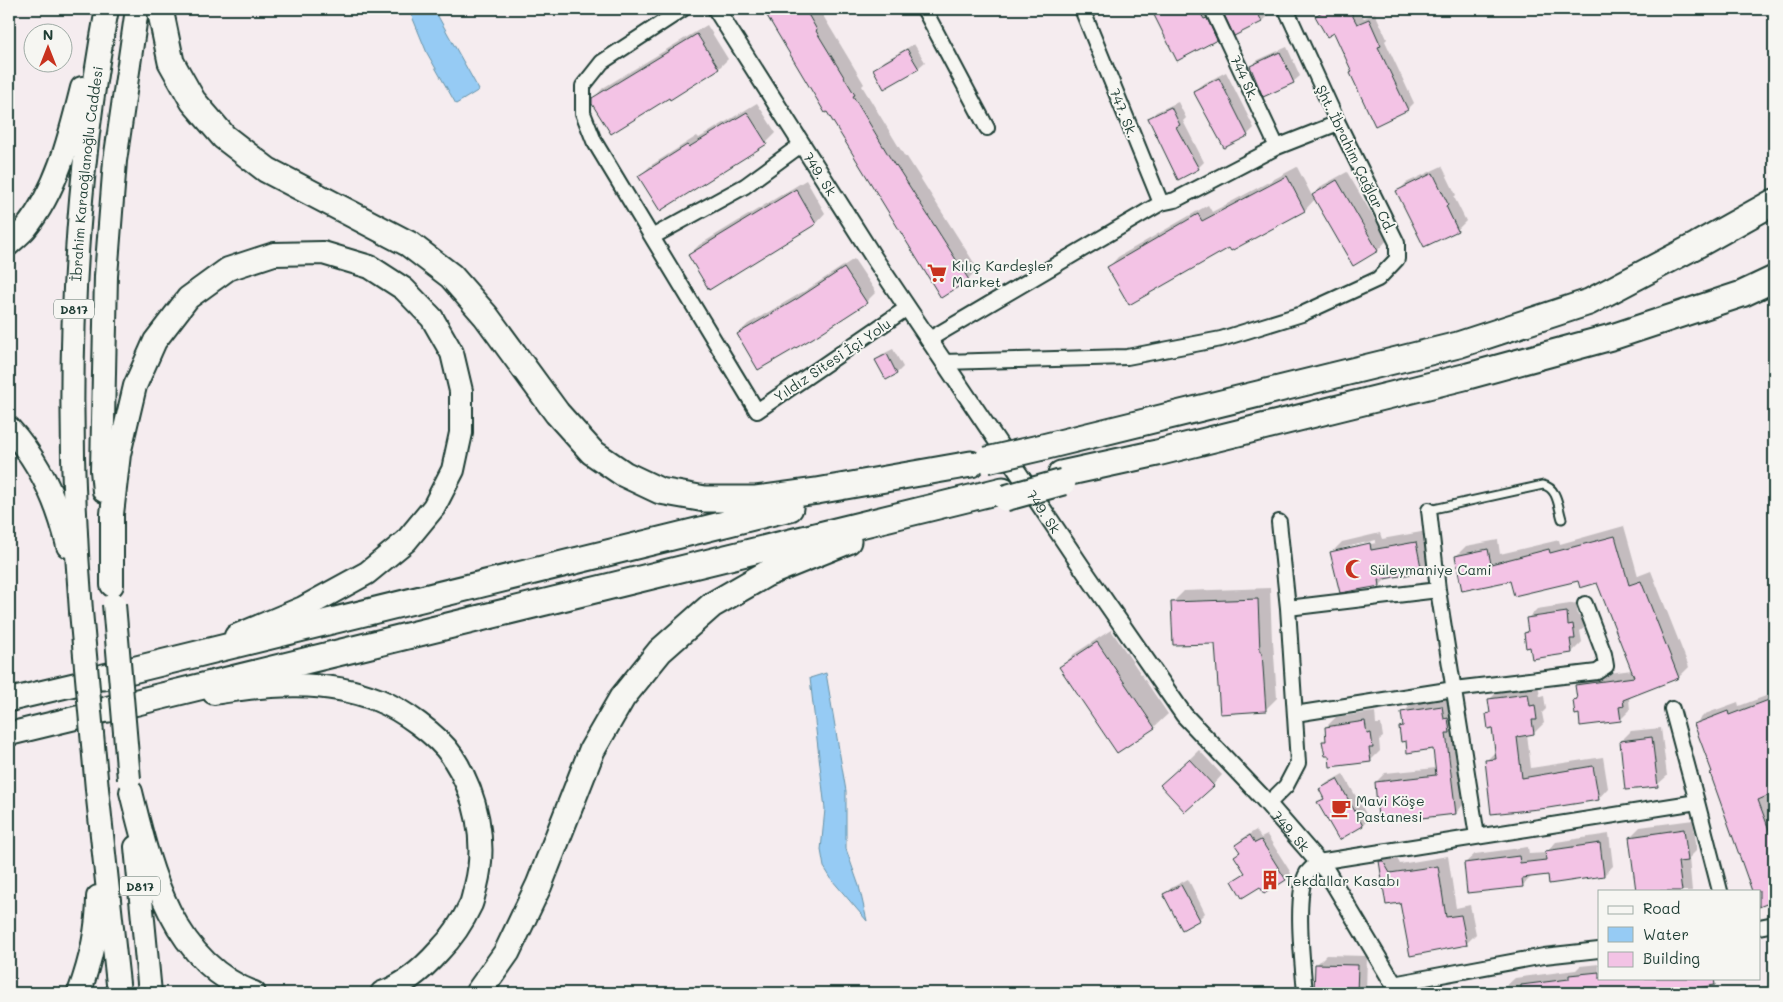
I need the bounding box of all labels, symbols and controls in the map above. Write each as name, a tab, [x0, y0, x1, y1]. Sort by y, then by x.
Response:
north arrow	[22, 22, 72, 72]
text: N	[43, 25, 53, 44]
street label: 744 Sk.	[1226, 52, 1264, 104]
street label: İbrahim Karaoğlanoğlu Caddesi	[66, 65, 107, 282]
street label: Şht. İbrahim Çağlar Cd.	[1312, 82, 1400, 236]
street label: 747. Sk.	[1105, 85, 1143, 141]
street label: 749. Sk	[800, 148, 841, 199]
place label: Kılıç Kardeşler Market	[952, 256, 1053, 291]
supermarket icon: Kılıç Kardeşler Market	[926, 262, 948, 284]
road number: D817	[54, 300, 94, 318]
street label: Yıldız Sitesi İçi Yolu	[770, 314, 894, 406]
street label: 749. Sk	[1023, 486, 1066, 537]
mosque icon: Süleymaniye Cami	[1344, 558, 1366, 580]
place label: Süleymaniye Cami	[1370, 560, 1492, 579]
place label: Mavi Köşe Pastanesi	[1356, 791, 1425, 826]
cafe icon: Mavi Köşe Pastanesi	[1330, 797, 1352, 819]
street label: 749. Sk	[1268, 806, 1314, 855]
building icon: Tekdallar Kasabı	[1259, 869, 1281, 891]
place label: Tekdallar Kasabı	[1285, 871, 1400, 890]
road number: D817	[120, 876, 160, 896]
legend	[1598, 890, 1760, 980]
text: Road	[1643, 898, 1680, 918]
text: Water	[1643, 924, 1689, 944]
text: Building	[1643, 948, 1700, 968]

